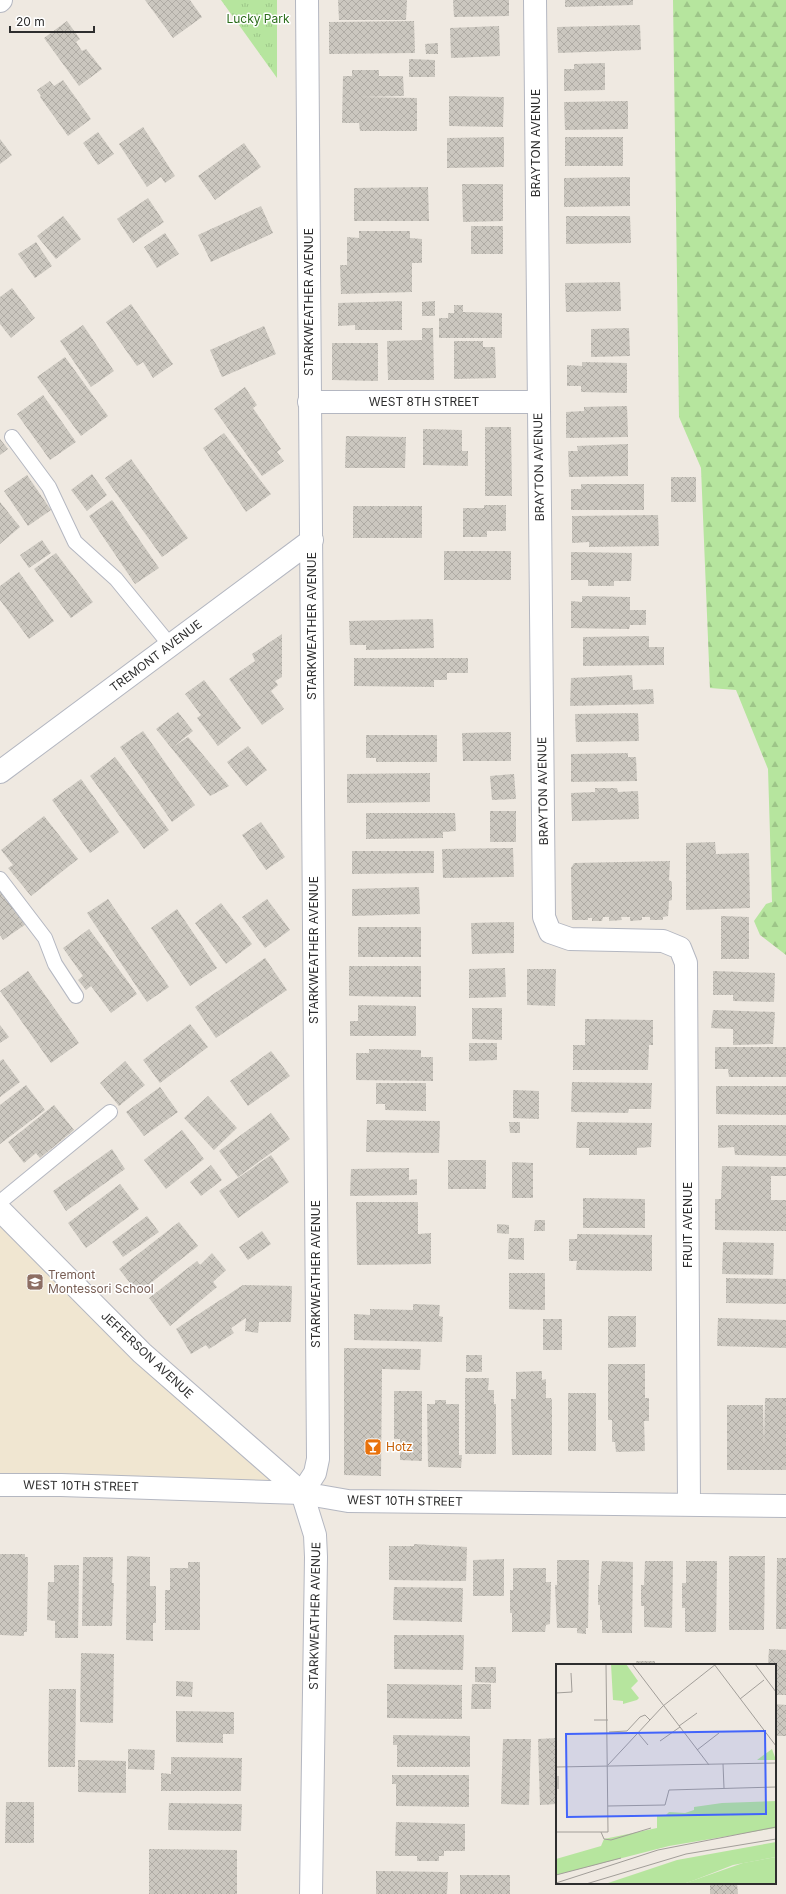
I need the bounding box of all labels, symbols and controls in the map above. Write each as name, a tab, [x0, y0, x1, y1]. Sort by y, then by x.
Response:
scale bar	[10, 8, 94, 34]
park label: Lucky Park	[226, 11, 290, 26]
text: 20 m	[16, 14, 45, 29]
street label: BRAYTON AVENUE	[528, 89, 543, 197]
street label: STARKWEATHER AVENUE	[301, 228, 316, 376]
street label: WEST 8TH STREET	[369, 394, 480, 409]
street label: BRAYTON AVENUE	[530, 413, 547, 521]
street label: STARKWEATHER AVENUE	[304, 552, 319, 700]
street label: TREMONT AVENUE	[107, 616, 205, 695]
street label: BRAYTON AVENUE	[534, 737, 551, 845]
street label: STARKWEATHER AVENUE	[306, 876, 321, 1024]
street label: FRUIT AVENUE	[680, 1182, 695, 1268]
street label: STARKWEATHER AVENUE	[308, 1200, 323, 1348]
place label: Tremont Montessori School	[48, 1267, 154, 1296]
school or university icon: Tremont Montessori School	[25, 1272, 45, 1292]
street label: JEFFERSON AVENUE	[98, 1308, 197, 1401]
bar icon: Hotz	[363, 1437, 383, 1457]
place label: Hotz	[386, 1439, 413, 1454]
street label: WEST 10TH STREET	[23, 1477, 139, 1494]
street label: WEST 10TH STREET	[347, 1492, 463, 1509]
street label: STARKWEATHER AVENUE	[306, 1542, 323, 1690]
inset map	[556, 1664, 776, 1884]

